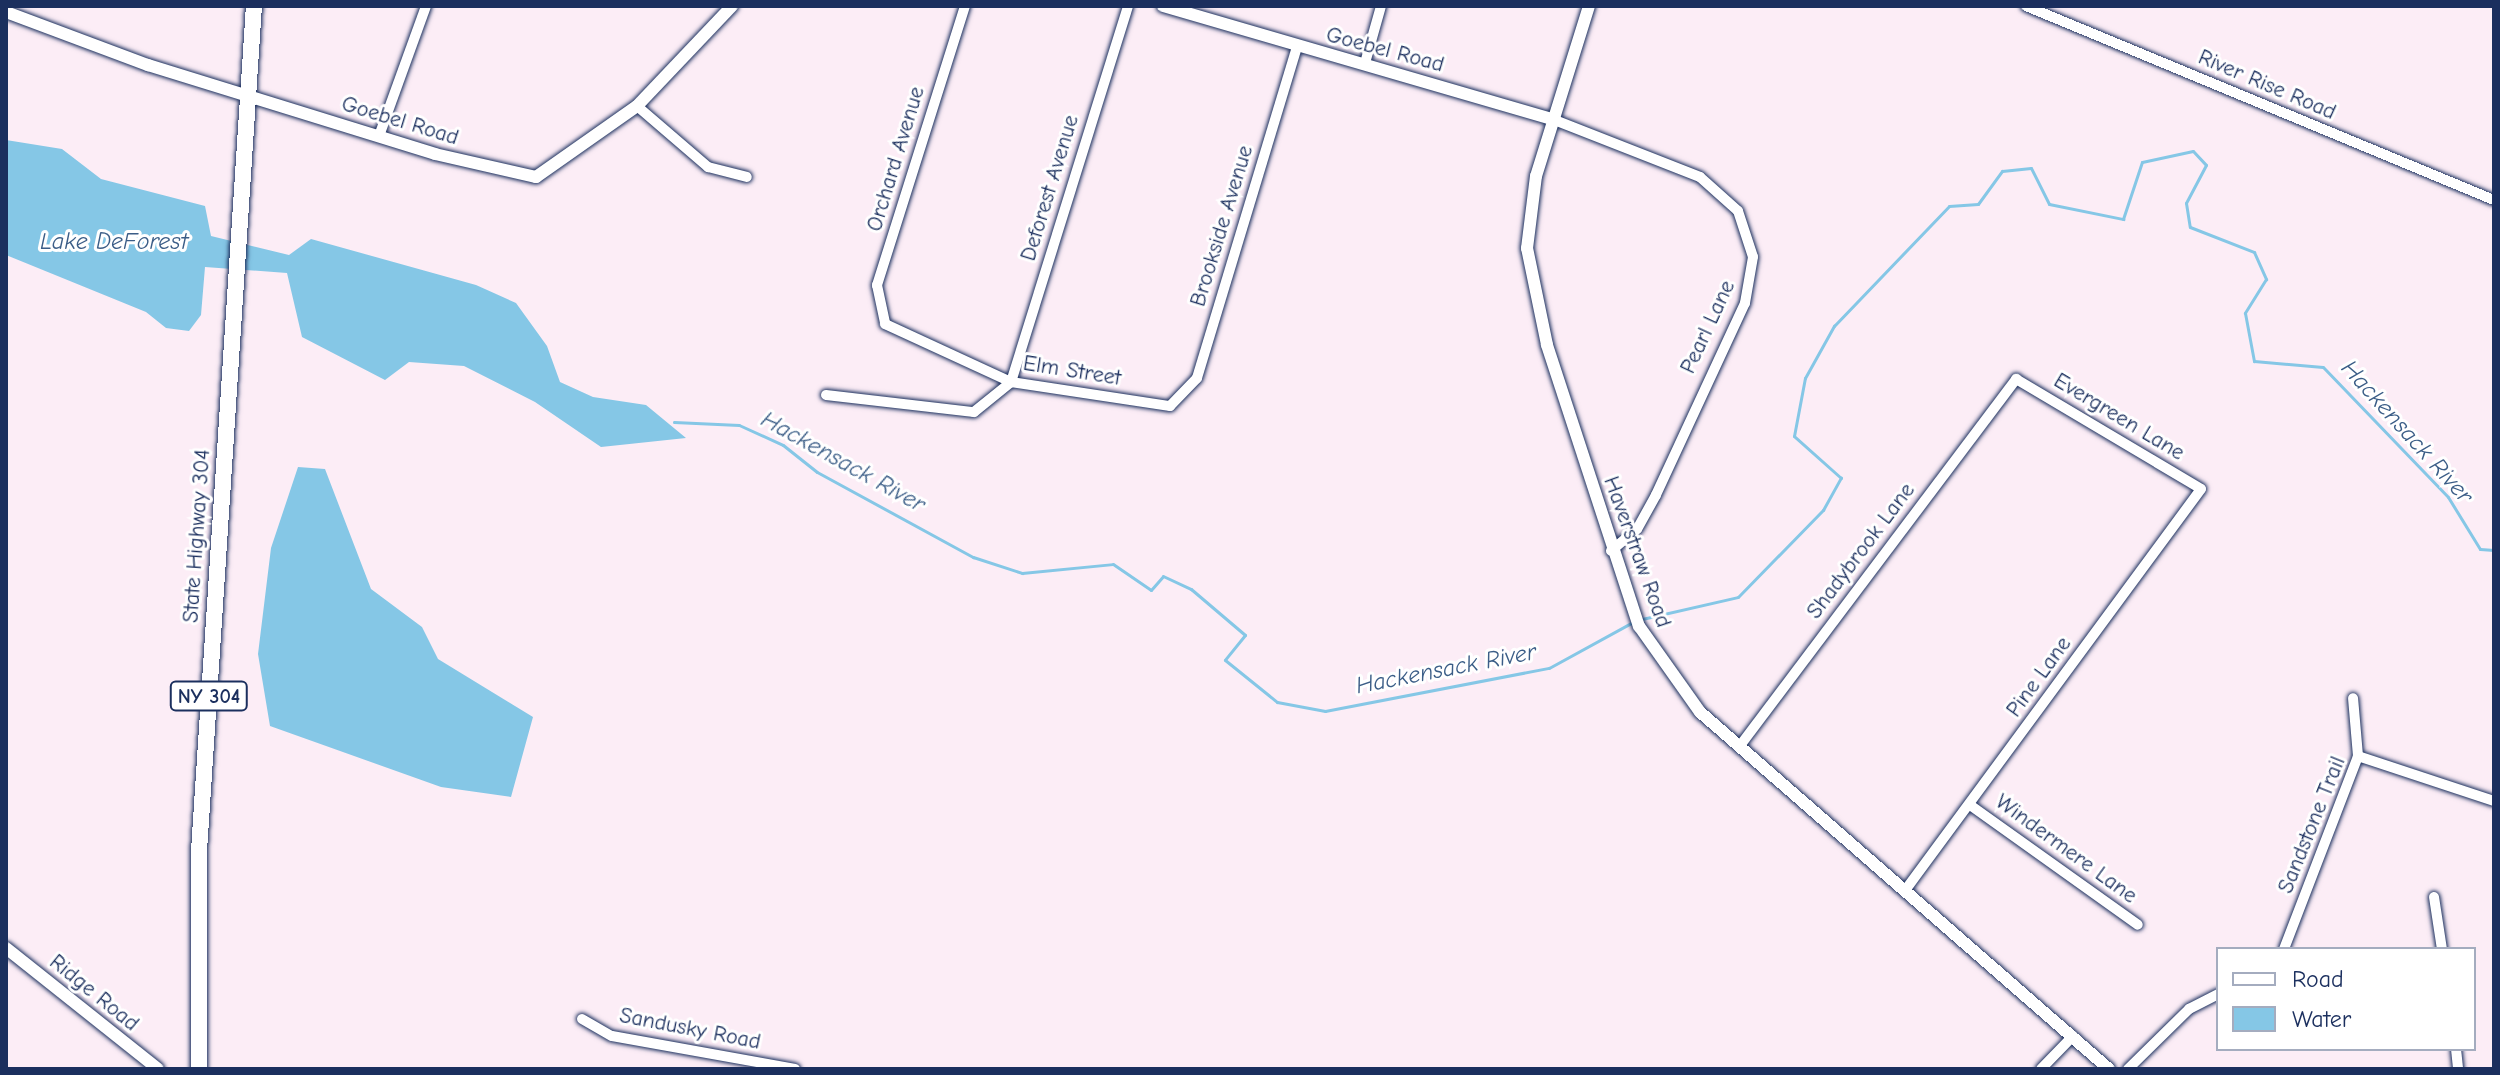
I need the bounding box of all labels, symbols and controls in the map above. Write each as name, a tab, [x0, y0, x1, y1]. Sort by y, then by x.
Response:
street label: Goebel Road	[1323, 22, 1447, 78]
street label: River Rise Road	[2194, 44, 2340, 126]
street label: Orchard Avenue	[861, 83, 931, 235]
street label: Goebel Road	[338, 91, 462, 151]
street label: Deforest Avenue	[1015, 112, 1085, 264]
street label: Brookside Avenue	[1185, 142, 1259, 310]
water label: Lake DeForest	[40, 228, 188, 256]
street label: Pearl Lane	[1675, 276, 1741, 378]
street label: Elm Street	[1021, 350, 1123, 392]
water label: Hackensack River	[2335, 354, 2479, 510]
street label: Evergreen Lane	[2049, 368, 2189, 466]
water label: Hackensack River	[756, 405, 930, 519]
street label: State Highway 304	[178, 448, 216, 624]
street label: Haverstraw Road	[1597, 473, 1677, 631]
street label: Shadybrook Lane	[1801, 478, 1921, 624]
street label: Pine Lane	[2001, 632, 2077, 722]
water label: Hackensack River	[1353, 637, 1539, 701]
road number: NY 304	[169, 680, 249, 712]
street label: Sandstone Trail	[2273, 753, 2351, 897]
street label: Windermere Lane	[1990, 789, 2142, 909]
legend	[2216, 947, 2476, 1051]
street label: Ridge Road	[44, 949, 144, 1037]
text: Road	[2292, 965, 2344, 993]
street label: Sandusky Road	[617, 1002, 763, 1056]
text: Water	[2292, 1005, 2351, 1033]

